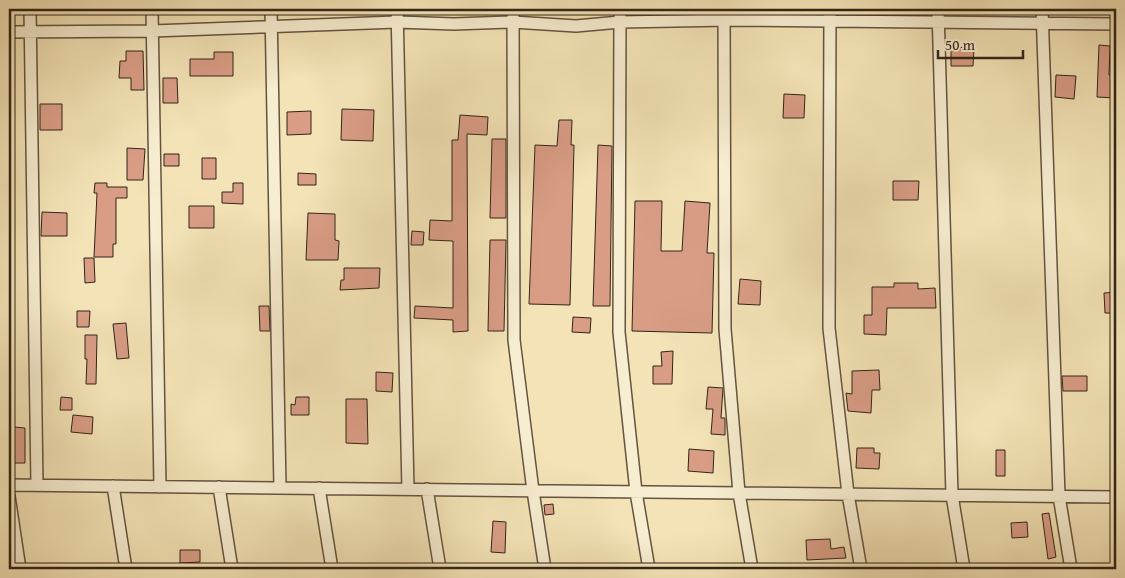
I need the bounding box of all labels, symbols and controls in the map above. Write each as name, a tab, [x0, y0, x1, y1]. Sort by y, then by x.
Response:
scale bar	[938, 28, 1022, 60]
text: 50 m	[945, 34, 976, 55]

